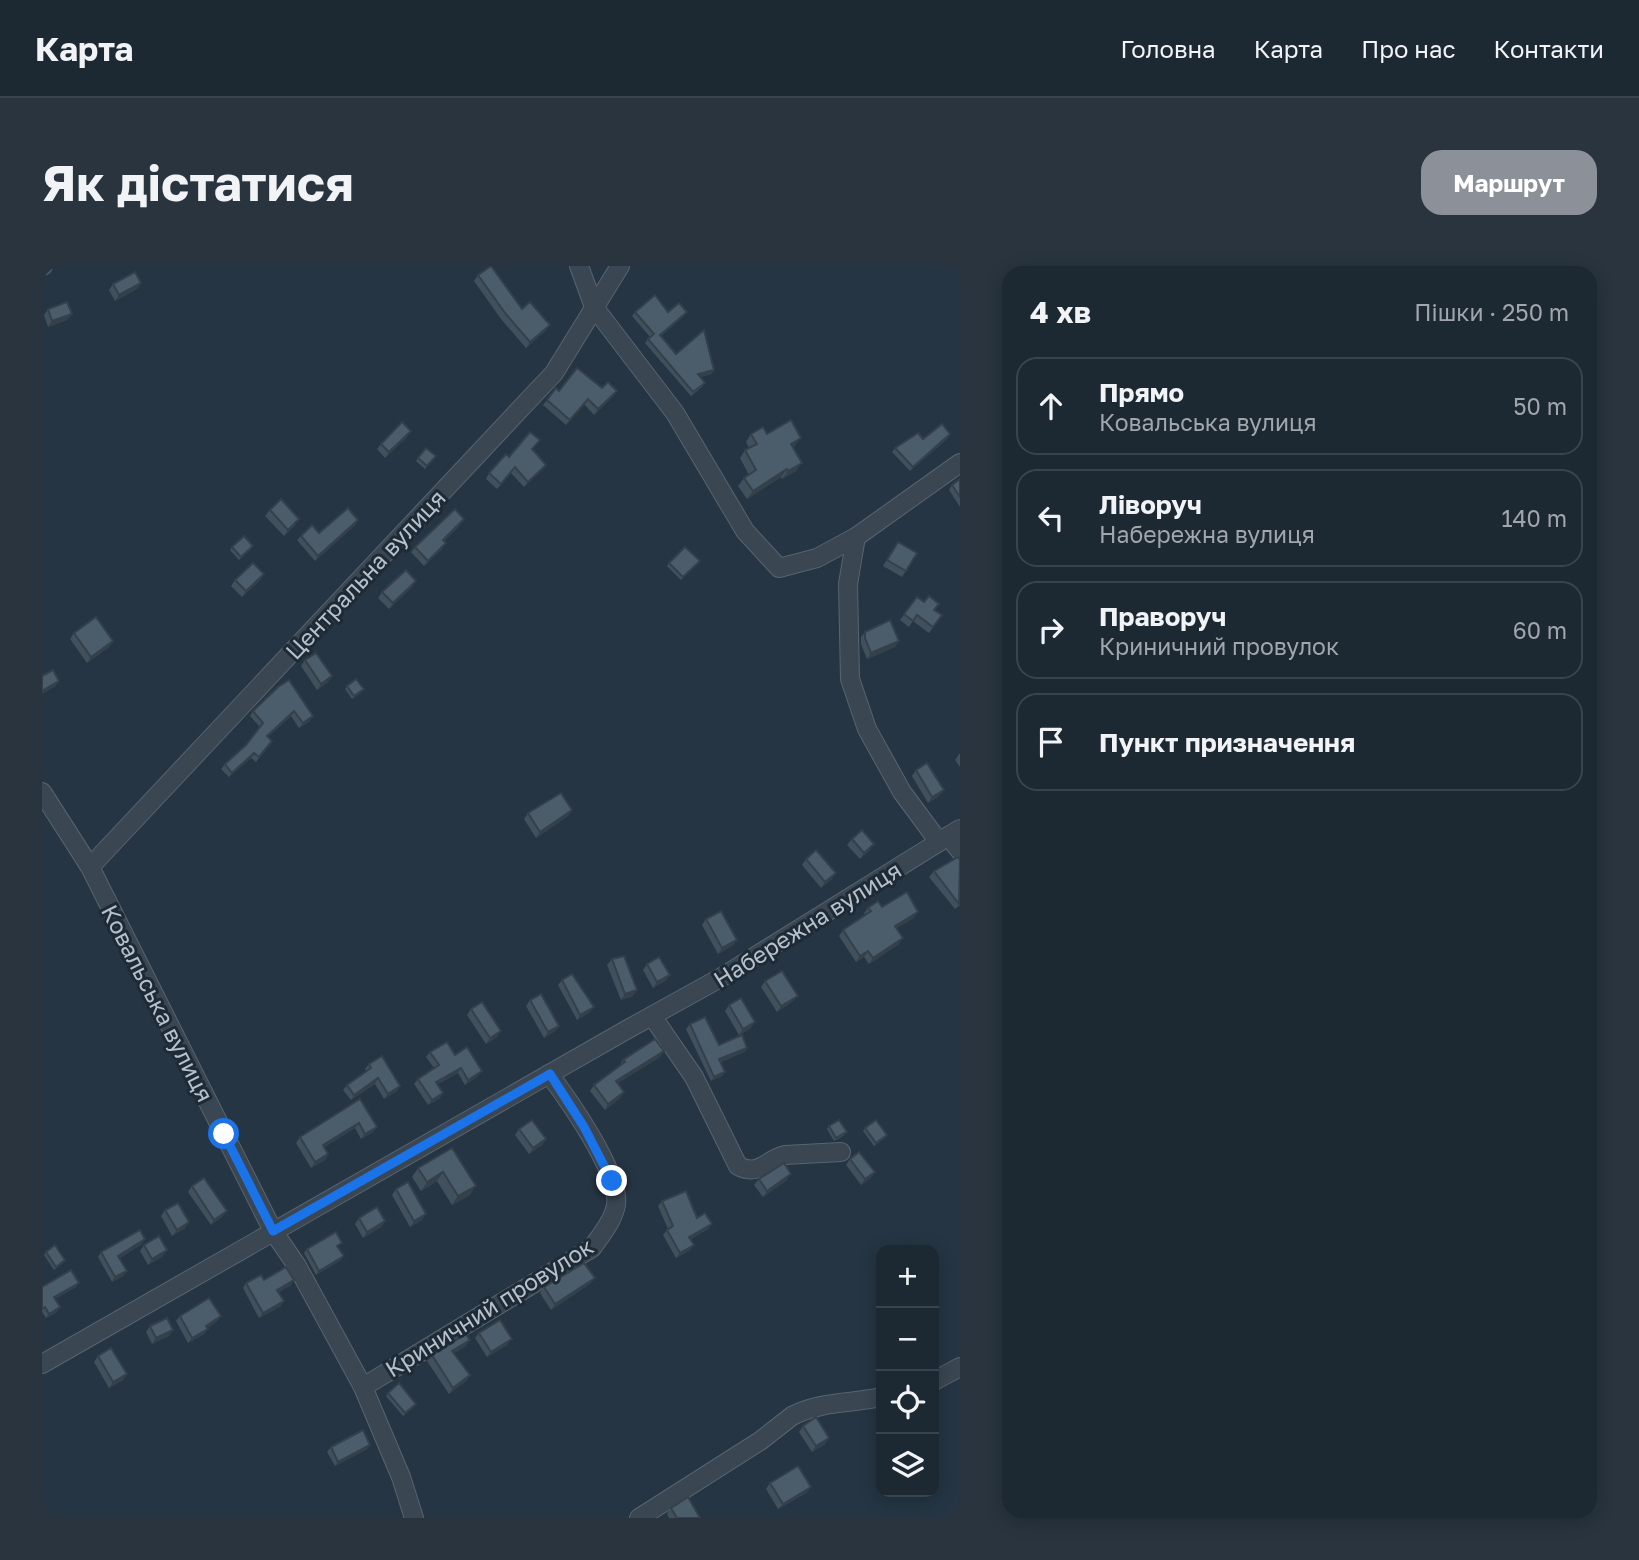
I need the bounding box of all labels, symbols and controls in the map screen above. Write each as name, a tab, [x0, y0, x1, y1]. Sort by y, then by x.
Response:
text: Карта	[35, 29, 134, 68]
text: Головна	[1120, 34, 1216, 63]
text: Карта	[1254, 34, 1323, 63]
text: Про нас	[1361, 34, 1456, 63]
text: Контакти	[1494, 34, 1604, 63]
button: Маршрут	[1421, 150, 1597, 215]
text: Як дістатися	[42, 153, 354, 212]
text: 4 хв	[1030, 294, 1091, 330]
text: Пішки · 250 m	[1414, 298, 1569, 326]
text: Прямо	[1099, 377, 1184, 408]
icon: ahead	[1032, 387, 1070, 425]
text: 50 m	[1513, 392, 1567, 420]
text: Ковальська вулиця	[1099, 408, 1317, 436]
street label: Центральна вулиця	[279, 483, 451, 665]
text: Ліворуч	[1099, 489, 1202, 520]
icon: left	[1032, 499, 1070, 537]
text: 140 m	[1501, 504, 1567, 532]
text: Набережна вулиця	[1099, 520, 1315, 548]
text: Праворуч	[1099, 601, 1227, 632]
icon: right	[1032, 611, 1070, 649]
text: 60 m	[1513, 616, 1567, 644]
text: Криничний провулок	[1099, 632, 1339, 660]
icon: arrive	[1032, 723, 1070, 761]
text: Пункт призначення	[1099, 727, 1355, 758]
street label: Набережна вулиця	[708, 855, 906, 993]
street label: Ковальська вулиця	[96, 900, 220, 1106]
route start	[208, 1118, 239, 1149]
route end	[596, 1165, 627, 1196]
street label: Криничний провулок	[380, 1232, 598, 1382]
map controls	[876, 1245, 939, 1497]
button: +	[876, 1245, 939, 1308]
button: −	[876, 1308, 939, 1371]
button: locate	[876, 1371, 939, 1434]
button: layers	[876, 1434, 939, 1497]

